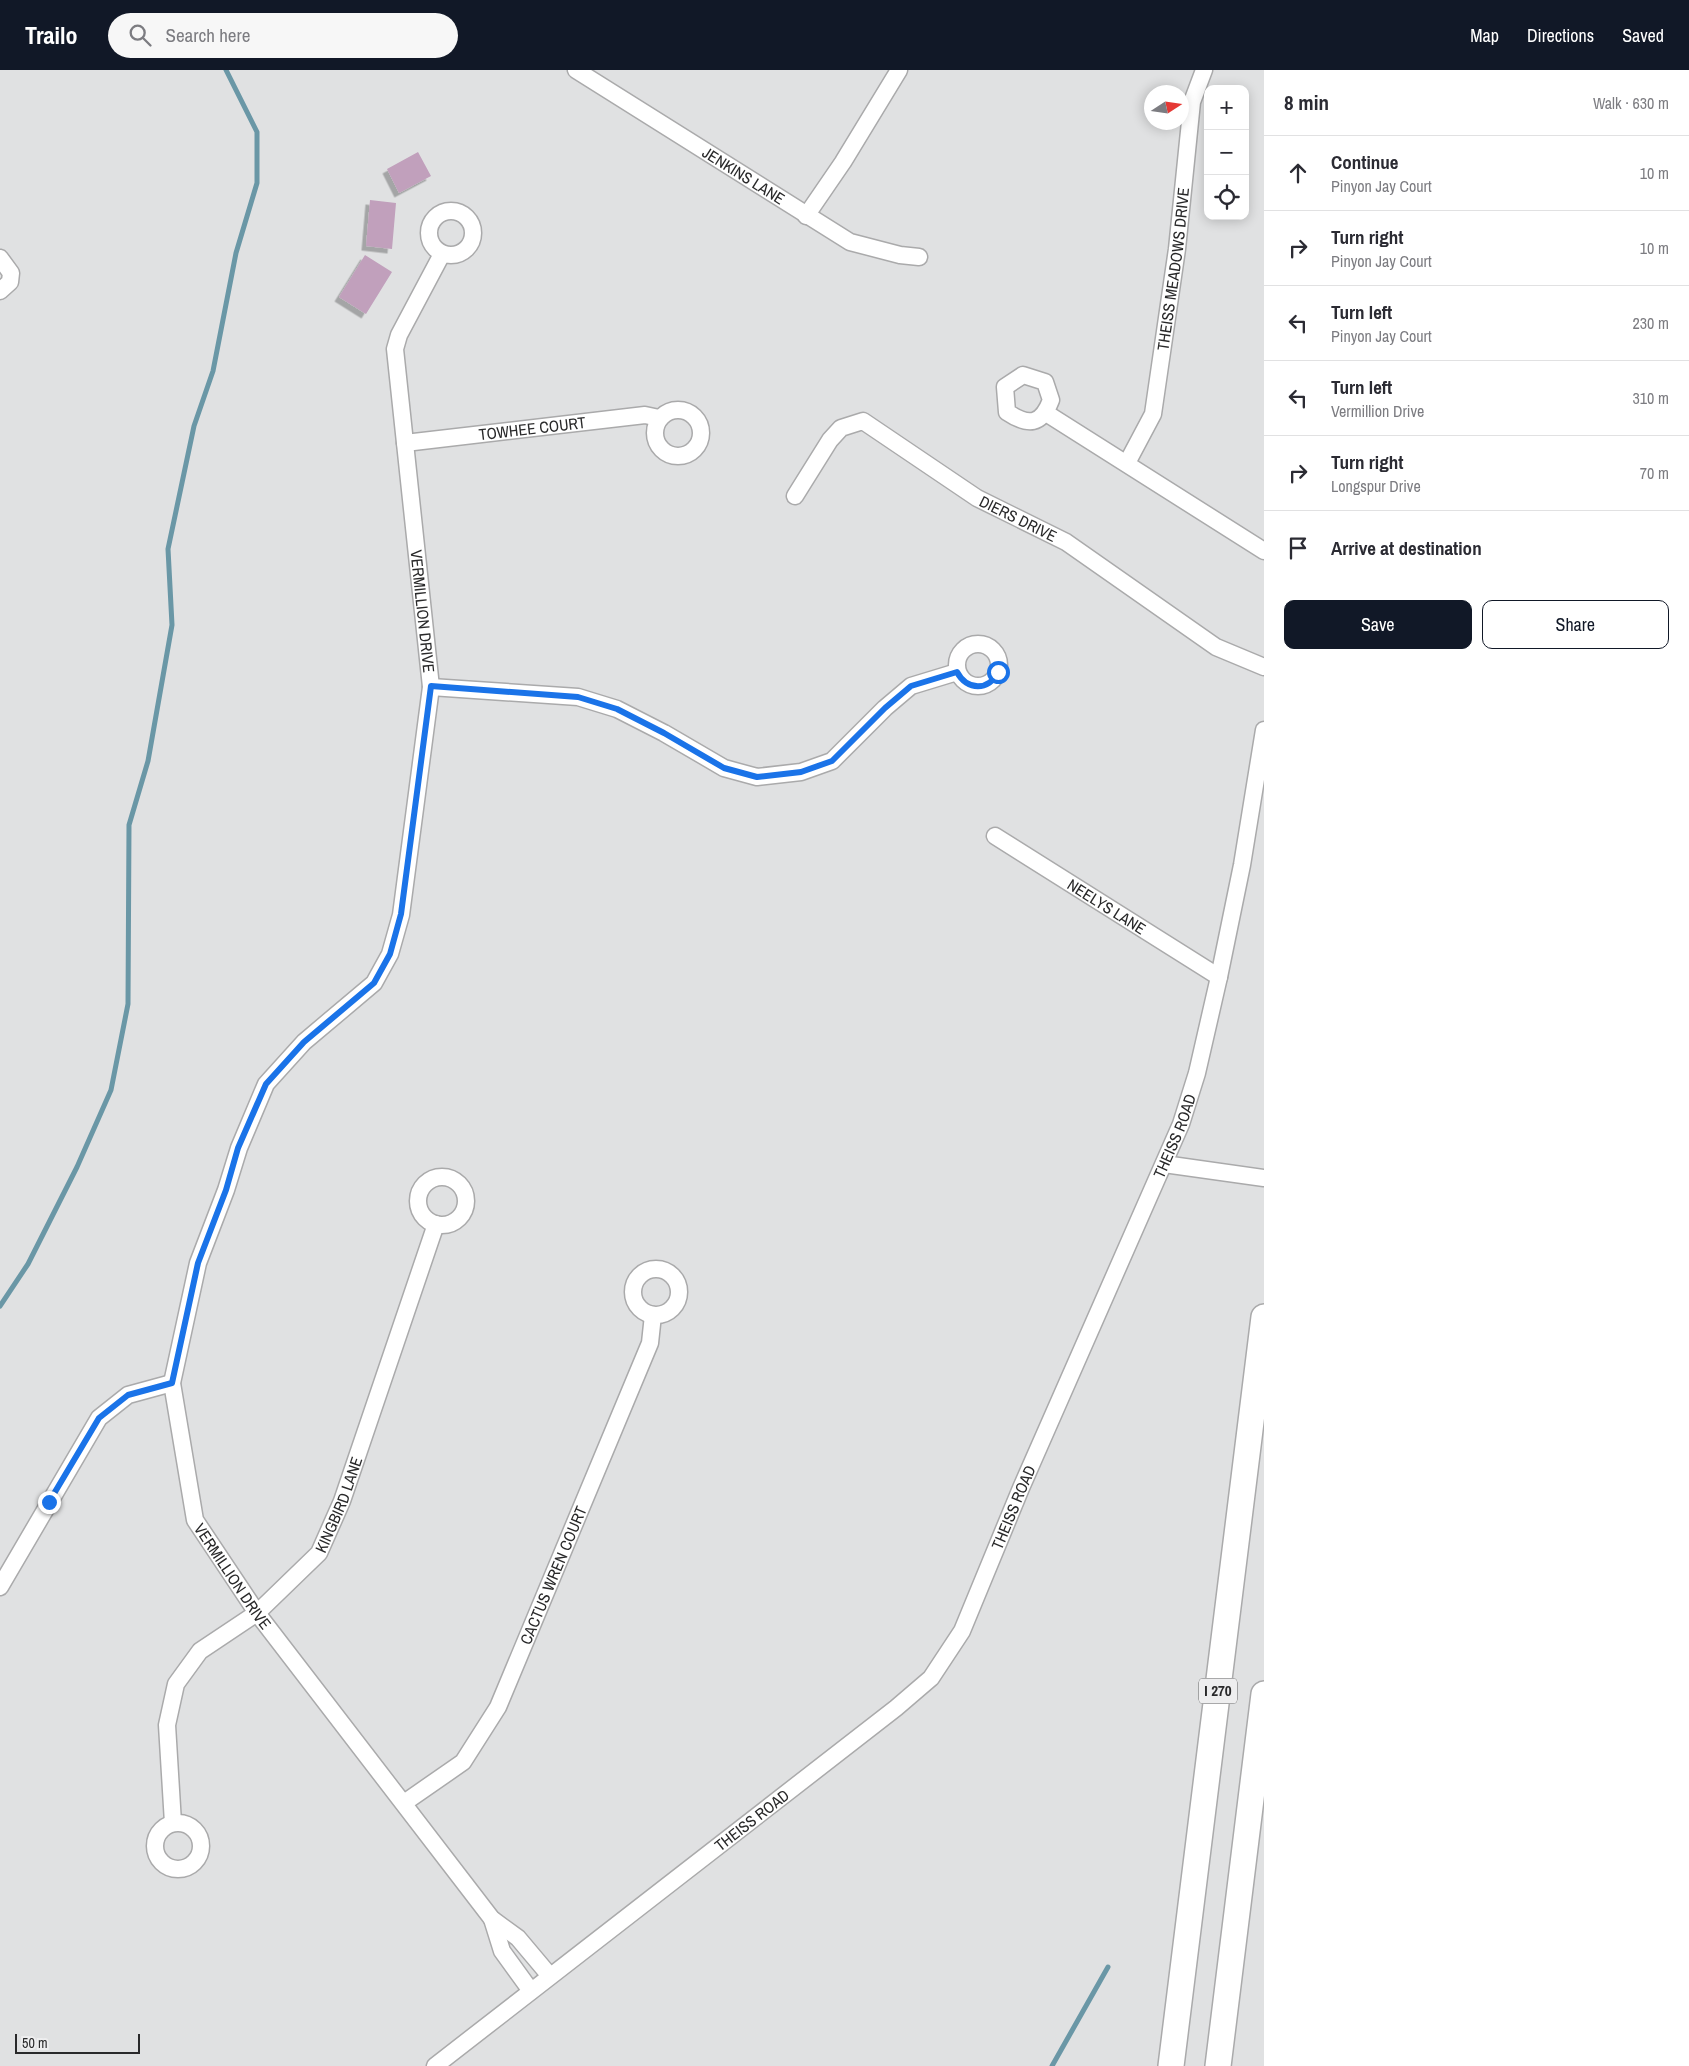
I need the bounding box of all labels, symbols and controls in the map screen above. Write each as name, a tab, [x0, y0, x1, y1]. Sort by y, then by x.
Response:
search box	[108, 13, 458, 58]
text: Trailo	[25, 19, 78, 51]
icon: search	[126, 21, 154, 49]
text: Search here	[166, 22, 250, 48]
text: Map	[1470, 23, 1499, 48]
text: Directions	[1527, 23, 1594, 48]
text: Saved	[1622, 23, 1664, 48]
north arrow	[1144, 85, 1189, 130]
map controls	[1204, 85, 1249, 220]
button: +	[1204, 85, 1249, 130]
text: 8 min	[1284, 88, 1329, 117]
text: Walk · 630 m	[1593, 92, 1669, 114]
button: −	[1204, 130, 1249, 175]
street label: JENKINS LANE	[698, 141, 789, 209]
text: Continue	[1331, 149, 1399, 175]
icon: ahead	[1284, 159, 1312, 187]
text: 10 m	[1640, 162, 1669, 184]
button: locate	[1204, 175, 1249, 220]
text: Pinyon Jay Court	[1331, 175, 1432, 197]
street label: THEISS MEADOWS DRIVE	[1151, 186, 1194, 352]
text: Turn right	[1331, 224, 1403, 250]
icon: right	[1284, 234, 1312, 262]
text: 10 m	[1640, 237, 1669, 259]
text: Pinyon Jay Court	[1331, 250, 1432, 272]
text: Turn left	[1331, 299, 1392, 325]
icon: left	[1284, 309, 1312, 337]
text: 230 m	[1633, 312, 1669, 334]
text: Pinyon Jay Court	[1331, 325, 1432, 347]
text: Turn left	[1331, 374, 1392, 400]
icon: left	[1284, 384, 1312, 412]
text: 310 m	[1633, 387, 1669, 409]
text: Vermillion Drive	[1331, 400, 1424, 422]
street label: TOWHEE COURT	[477, 411, 587, 445]
text: Turn right	[1331, 449, 1403, 475]
icon: right	[1284, 459, 1312, 487]
text: 70 m	[1640, 462, 1669, 484]
text: Longspur Drive	[1331, 475, 1421, 497]
street label: DIERS DRIVE	[976, 490, 1061, 547]
icon: arrive	[1284, 534, 1312, 562]
text: Arrive at destination	[1331, 535, 1482, 561]
street label: VERMILLION DRIVE	[405, 549, 440, 674]
button: Save	[1284, 600, 1472, 649]
button: Share	[1482, 600, 1669, 649]
route start	[987, 661, 1010, 684]
street label: NEELYS LANE	[1063, 873, 1150, 939]
street label: THEISS ROAD	[1148, 1091, 1201, 1181]
street label: KINGBIRD LANE	[310, 1454, 367, 1556]
street label: THEISS ROAD	[986, 1462, 1041, 1553]
route end	[38, 1491, 61, 1514]
street label: CACTUS WREN COURT	[514, 1503, 592, 1648]
street label: VERMILLION DRIVE	[189, 1519, 276, 1634]
road number: I 270	[1199, 1678, 1237, 1704]
street label: THEISS ROAD	[710, 1784, 794, 1856]
scale bar	[15, 2031, 140, 2054]
text: 50 m	[22, 2034, 48, 2052]

